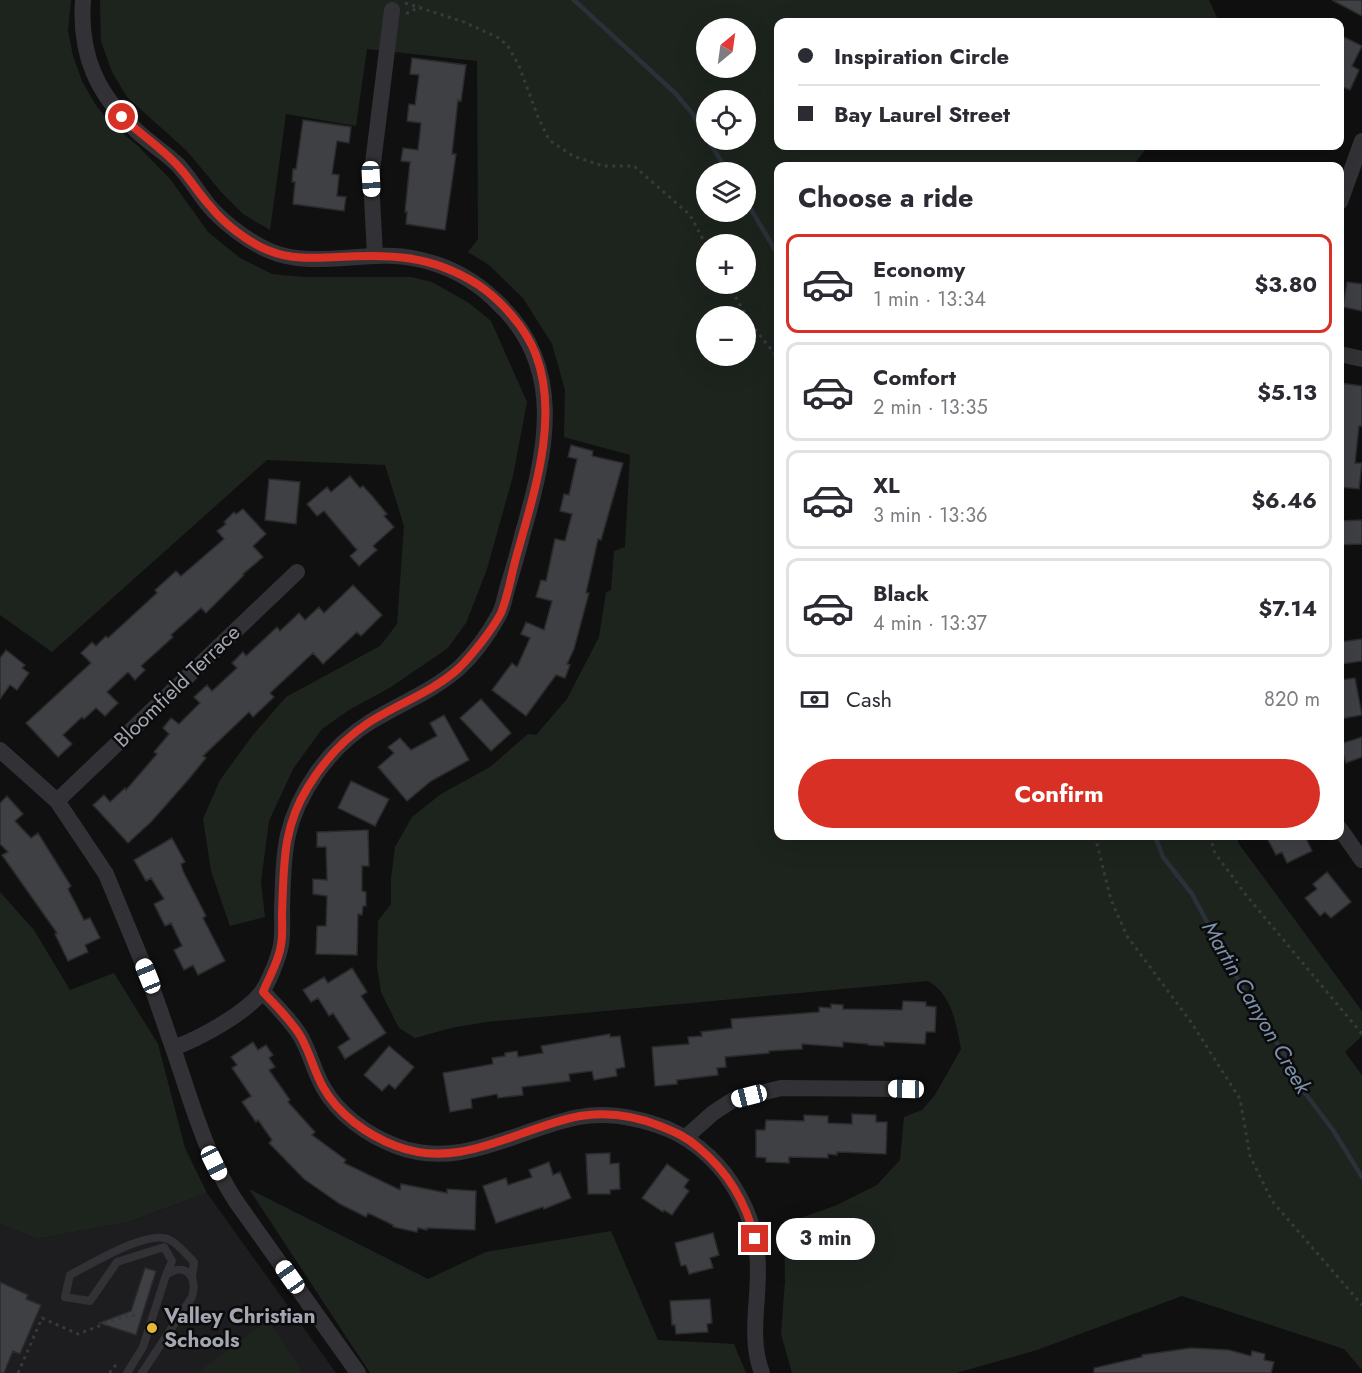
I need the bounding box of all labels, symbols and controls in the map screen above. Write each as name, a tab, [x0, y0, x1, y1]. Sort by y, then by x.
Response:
north arrow	[696, 18, 756, 78]
map controls	[696, 18, 756, 366]
text: Inspiration Circle	[834, 40, 1009, 72]
button: locate	[696, 90, 756, 150]
text: Bay Laurel Street	[834, 98, 1010, 130]
route start	[108, 103, 135, 130]
car	[361, 161, 381, 197]
button: layers	[696, 162, 756, 222]
text: Choose a ride	[798, 178, 973, 217]
button: +	[696, 234, 756, 294]
text: Economy	[873, 253, 965, 285]
icon: car	[801, 257, 855, 311]
text: $3.80	[1255, 268, 1317, 300]
text: 1 min · 13:34	[873, 285, 986, 314]
button: −	[696, 306, 756, 366]
text: Comfort	[873, 361, 956, 393]
icon: car	[801, 365, 855, 419]
text: $5.13	[1257, 376, 1317, 408]
text: 2 min · 13:35	[873, 393, 988, 422]
text: XL	[873, 469, 900, 501]
icon: car	[801, 473, 855, 527]
text: $6.46	[1251, 484, 1317, 516]
text: 3 min · 13:36	[873, 501, 988, 530]
text: Black	[873, 577, 929, 609]
icon: car	[801, 581, 855, 635]
text: $7.14	[1259, 592, 1317, 624]
text: 4 min · 13:37	[873, 609, 987, 638]
street label: Bloomfield Terrace	[107, 618, 247, 754]
icon: cash	[798, 683, 831, 716]
text: Cash	[846, 683, 892, 715]
text: 820 m	[1264, 685, 1320, 714]
button: Confirm	[798, 759, 1320, 828]
water label: Martin Canyon Creek	[1194, 915, 1320, 1101]
car	[133, 956, 163, 996]
car	[888, 1080, 924, 1098]
car	[729, 1083, 769, 1109]
car	[198, 1143, 230, 1183]
callout: 3 min	[776, 1218, 875, 1260]
text: 3 min	[800, 1224, 851, 1253]
route end	[741, 1225, 768, 1252]
car	[272, 1257, 308, 1297]
place label: Valley Christian Schools	[163, 1301, 316, 1355]
marker: Valley Christian Schools	[145, 1321, 159, 1335]

